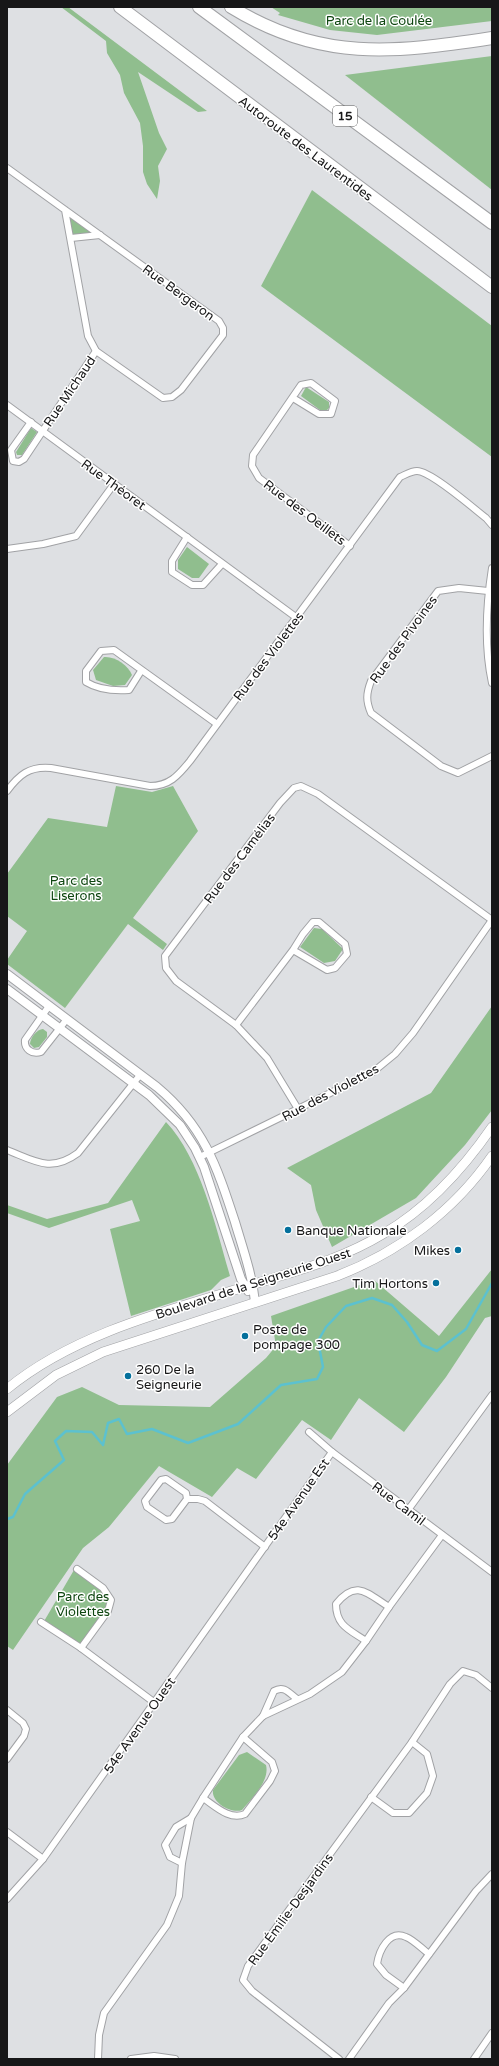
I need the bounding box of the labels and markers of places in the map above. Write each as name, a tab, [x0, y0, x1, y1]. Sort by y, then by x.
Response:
place label: Banque Nationale	[296, 1223, 407, 1239]
marker: Banque Nationale	[283, 1225, 293, 1235]
place label: Mikes	[414, 1243, 450, 1259]
marker: Mikes	[453, 1245, 463, 1255]
place label: Tim Hortons	[352, 1276, 428, 1292]
marker: Tim Hortons	[431, 1278, 441, 1288]
place label: Poste de pompage 300	[253, 1322, 340, 1353]
marker: Poste de pompage 300	[240, 1331, 250, 1341]
place label: 260 De la Seigneurie	[136, 1362, 202, 1393]
marker: 260 De la Seigneurie	[123, 1371, 133, 1381]

